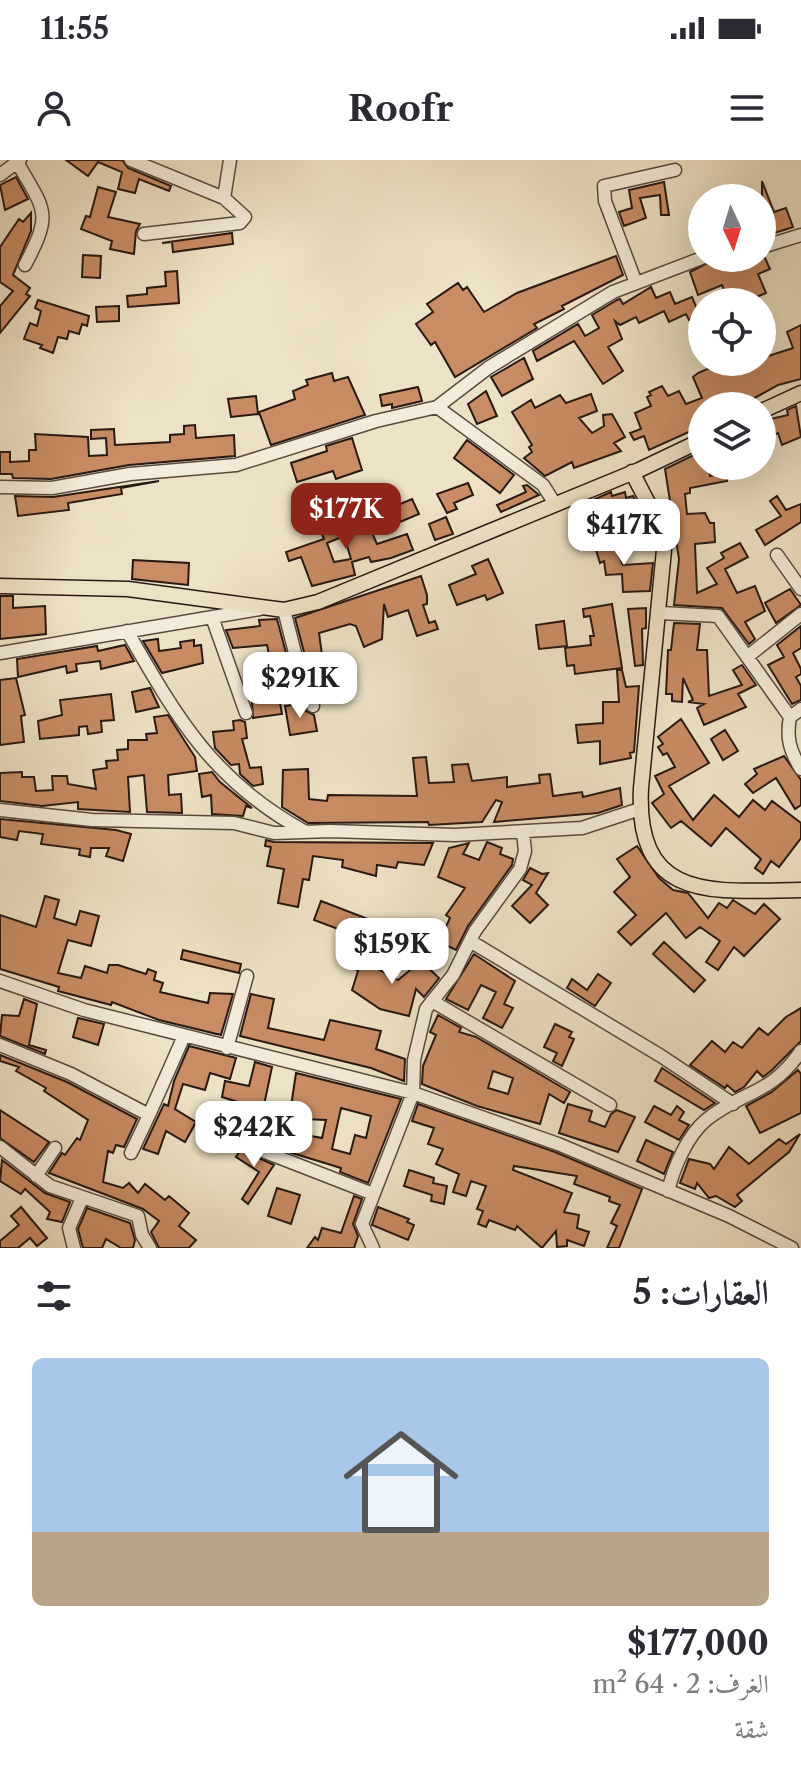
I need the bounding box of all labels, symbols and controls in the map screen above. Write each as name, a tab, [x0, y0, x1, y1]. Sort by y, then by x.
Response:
text: 11:55	[40, 10, 109, 47]
icon: person	[32, 86, 76, 130]
text: Roofr	[348, 86, 453, 130]
icon: menu	[725, 86, 769, 130]
north arrow	[688, 184, 776, 272]
map controls	[688, 184, 776, 480]
button: locate	[688, 288, 776, 376]
button: layers	[688, 392, 776, 480]
pin: $177K	[290, 483, 402, 551]
text: $177K	[309, 493, 383, 525]
pin: $417K	[568, 499, 680, 567]
text: $417K	[586, 509, 662, 541]
pin: $291K	[244, 652, 356, 720]
text: $291K	[261, 662, 339, 694]
pin: $159K	[336, 918, 448, 986]
text: $159K	[354, 928, 430, 960]
pin: $242K	[198, 1101, 310, 1169]
text: $242K	[213, 1111, 295, 1143]
text: العقارات: 5	[633, 1271, 769, 1313]
icon: filters	[32, 1274, 76, 1318]
icon: home	[329, 1410, 473, 1554]
text: $177,000	[627, 1622, 769, 1664]
text: الغرف: 2 · 64 m²	[592, 1668, 769, 1700]
text: شقة	[735, 1713, 769, 1745]

